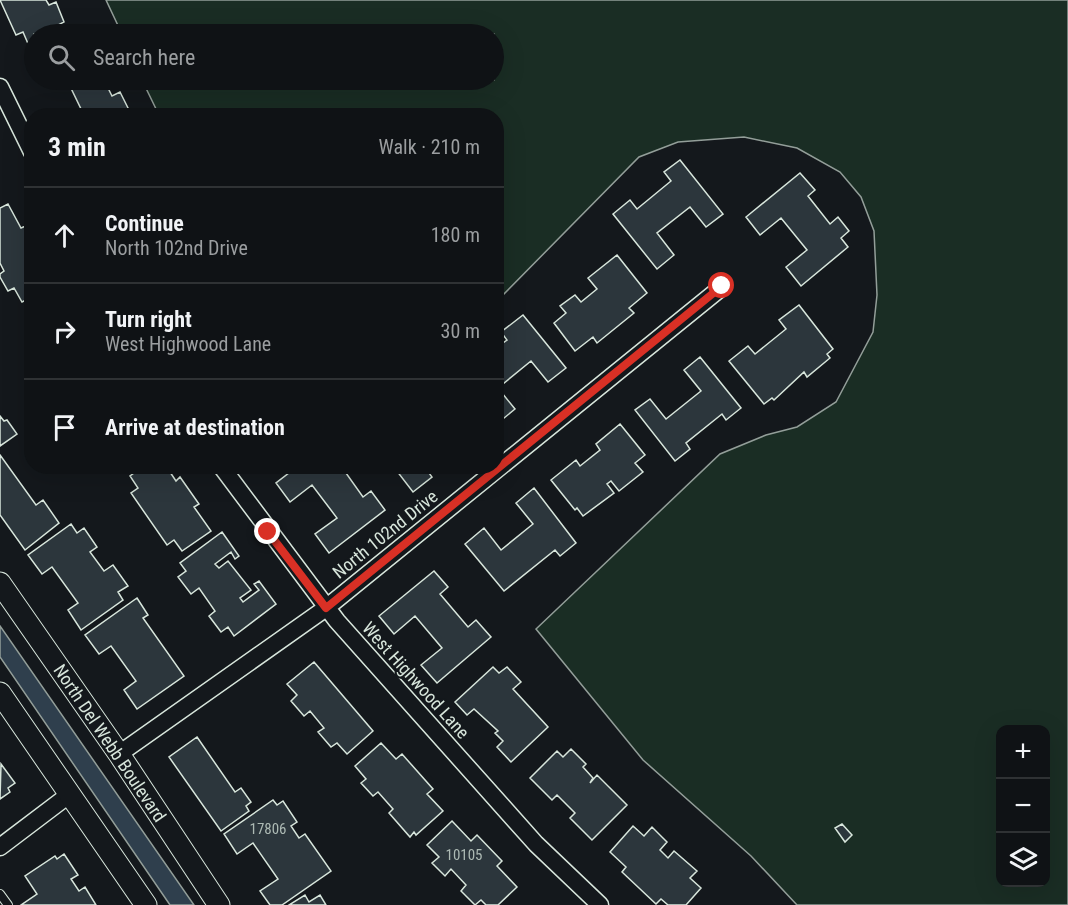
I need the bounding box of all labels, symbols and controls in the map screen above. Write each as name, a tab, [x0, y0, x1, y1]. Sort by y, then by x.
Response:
search box	[24, 24, 504, 90]
icon: search	[45, 41, 78, 74]
text: Search here	[93, 45, 195, 70]
text: 3 min	[48, 132, 106, 162]
text: Walk · 210 m	[379, 135, 480, 159]
text: Continue	[105, 211, 184, 236]
icon: ahead	[48, 219, 81, 252]
text: 180 m	[431, 223, 480, 247]
text: North 102nd Drive	[105, 236, 248, 260]
route start	[708, 272, 734, 298]
text: Turn right	[105, 307, 192, 332]
icon: right	[48, 315, 81, 348]
text: 30 m	[441, 319, 480, 343]
text: West Highwood Lane	[105, 332, 271, 356]
icon: arrive	[48, 411, 81, 444]
text: Arrive at destination	[105, 415, 285, 440]
street label: North 102nd Drive	[328, 485, 442, 583]
route end	[254, 518, 280, 544]
street label: West Highwood Lane	[358, 617, 474, 743]
street label: North Del Webb Boulevard	[49, 660, 171, 826]
map controls	[996, 725, 1050, 887]
button: +	[996, 725, 1050, 779]
button: −	[996, 779, 1050, 833]
house number: 17806	[249, 820, 287, 838]
button: layers	[996, 833, 1050, 887]
house number: 10105	[445, 846, 483, 864]

